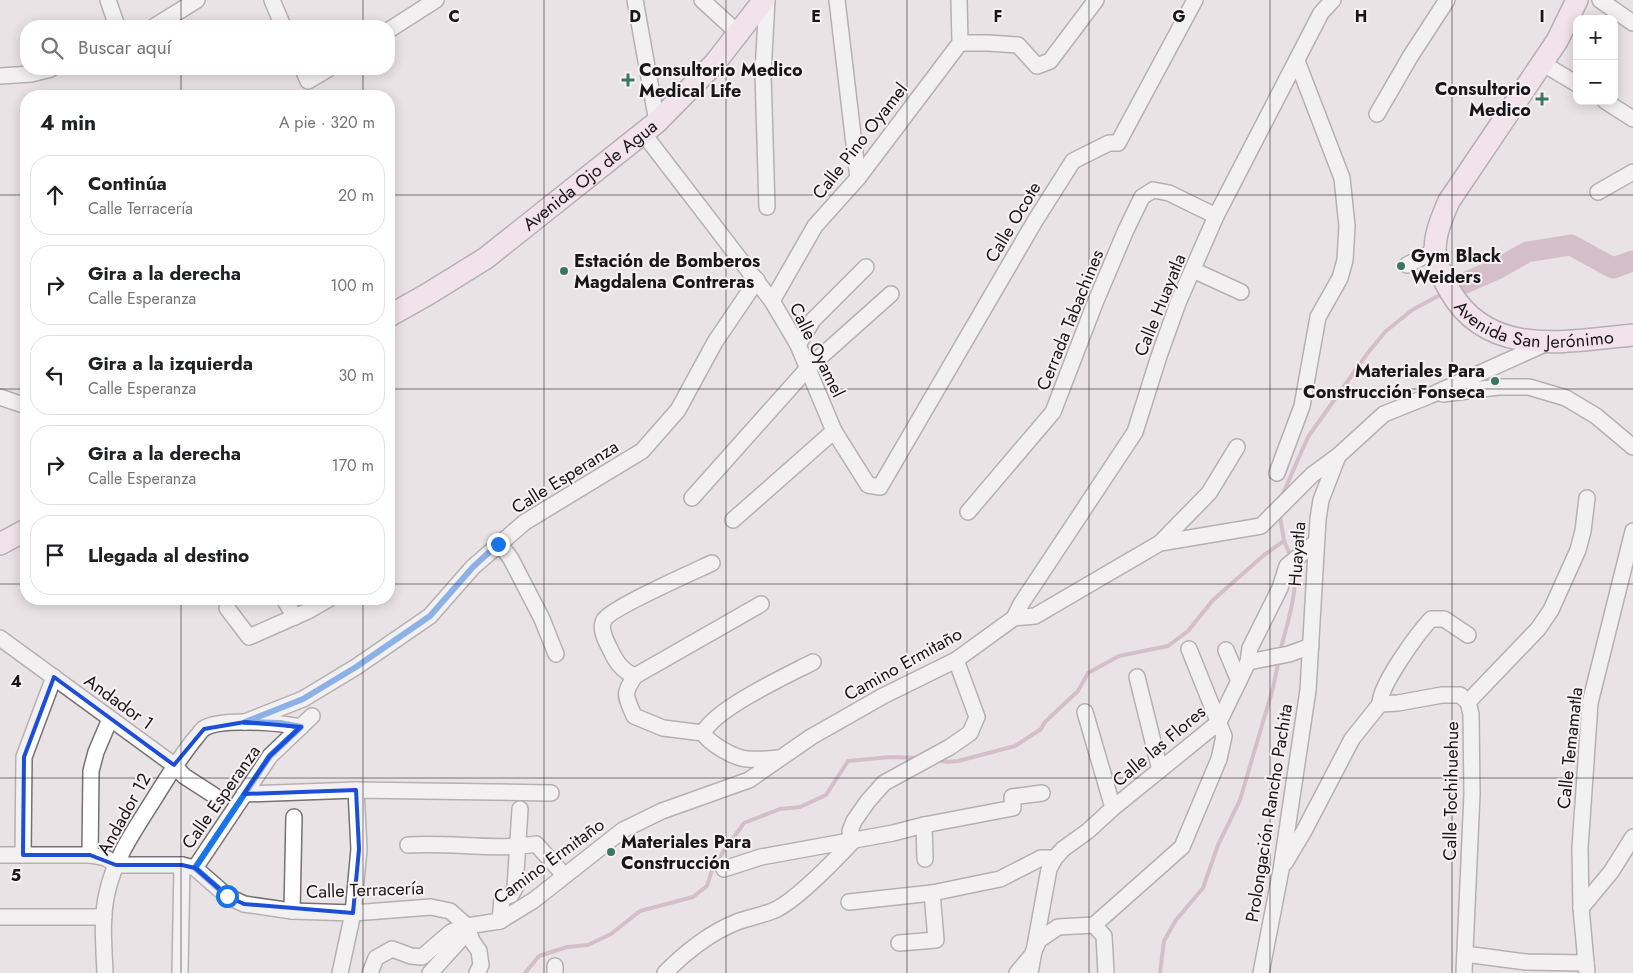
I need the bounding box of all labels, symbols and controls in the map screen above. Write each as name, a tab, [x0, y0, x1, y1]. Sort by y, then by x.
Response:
text: C	[448, 5, 460, 28]
text: D	[629, 5, 641, 28]
text: E	[811, 5, 821, 28]
text: F	[994, 5, 1002, 28]
text: G	[1172, 5, 1186, 28]
text: H	[1355, 5, 1367, 28]
text: I	[1539, 5, 1545, 28]
map controls	[1573, 15, 1618, 105]
button: +	[1573, 15, 1618, 60]
search box	[20, 20, 395, 75]
icon: search	[38, 34, 66, 62]
text: Buscar aquí	[78, 34, 172, 61]
place label: Consultorio Medico Medical Life	[639, 57, 803, 104]
button: −	[1573, 60, 1618, 105]
marker: Consultorio Medico Medical Life	[621, 73, 635, 87]
place label: Consultorio Medico	[1435, 76, 1531, 123]
street label: Calle Pino Oyamel	[806, 77, 914, 205]
marker: Consultorio Medico	[1535, 92, 1549, 106]
text: 4 min	[40, 108, 96, 138]
text: A pie · 320 m	[279, 111, 375, 134]
street label: Avenida Ojo de Agua	[517, 114, 663, 237]
text: Continúa	[88, 170, 167, 197]
street label: Calle Ocote	[979, 177, 1047, 267]
icon: ahead	[41, 181, 69, 209]
text: 20 m	[338, 184, 374, 207]
text: Calle Terracería	[88, 197, 193, 220]
place label: Gym Black Weiders	[1411, 243, 1502, 290]
street label: Cerrada Tabachines	[1030, 246, 1110, 394]
place label: Estación de Bomberos Magdalena Contreras	[574, 248, 760, 295]
street label: Calle Huayatla	[1128, 250, 1192, 360]
text: Gira a la derecha	[88, 260, 241, 287]
marker: Gym Black Weiders	[1395, 260, 1407, 272]
marker: Estación de Bomberos Magdalena Contreras	[558, 265, 570, 277]
icon: right	[41, 271, 69, 299]
text: 100 m	[330, 274, 374, 297]
text: Calle Esperanza	[88, 287, 196, 310]
street label: Avenida San Jerónimo	[1448, 295, 1615, 355]
street label: Calle Oyamel	[783, 298, 851, 402]
text: Gira a la izquierda	[88, 350, 253, 377]
place label: Materiales Para Construcción Fonseca	[1303, 358, 1485, 405]
icon: left	[41, 361, 69, 389]
text: 30 m	[338, 364, 374, 387]
marker: Materiales Para Construcción Fonseca	[1489, 375, 1501, 387]
text: Calle Esperanza	[88, 377, 196, 400]
street label: Calle Esperanza	[506, 434, 624, 520]
text: Gira a la derecha	[88, 440, 241, 467]
icon: right	[41, 451, 69, 479]
text: 170 m	[332, 454, 374, 477]
text: Calle Esperanza	[88, 467, 196, 490]
street label: Huayatla	[1282, 521, 1312, 587]
route end	[487, 533, 510, 556]
icon: arrive	[41, 541, 69, 569]
text: Llegada al destino	[88, 542, 249, 569]
street label: Camino Ermitaño	[839, 621, 967, 707]
street label: Andador 1	[79, 668, 159, 736]
text: 4	[10, 670, 22, 693]
street label: Calle Temamatla	[1551, 686, 1589, 810]
street label: Calle las Flores	[1107, 699, 1211, 793]
street label: Prolongación Rancho Pachita	[1239, 702, 1299, 924]
street label: Calle Tochihuehue	[1437, 721, 1465, 861]
street label: Calle Esperanza	[175, 740, 267, 854]
street label: Andador 12	[91, 768, 157, 860]
street label: Camino Ermitaño	[488, 812, 610, 910]
place label: Materiales Para Construcción	[621, 829, 751, 876]
marker: Materiales Para Construcción	[605, 846, 617, 858]
text: 5	[11, 864, 21, 887]
street label: Calle Terracería	[305, 875, 425, 905]
route start	[216, 885, 239, 908]

